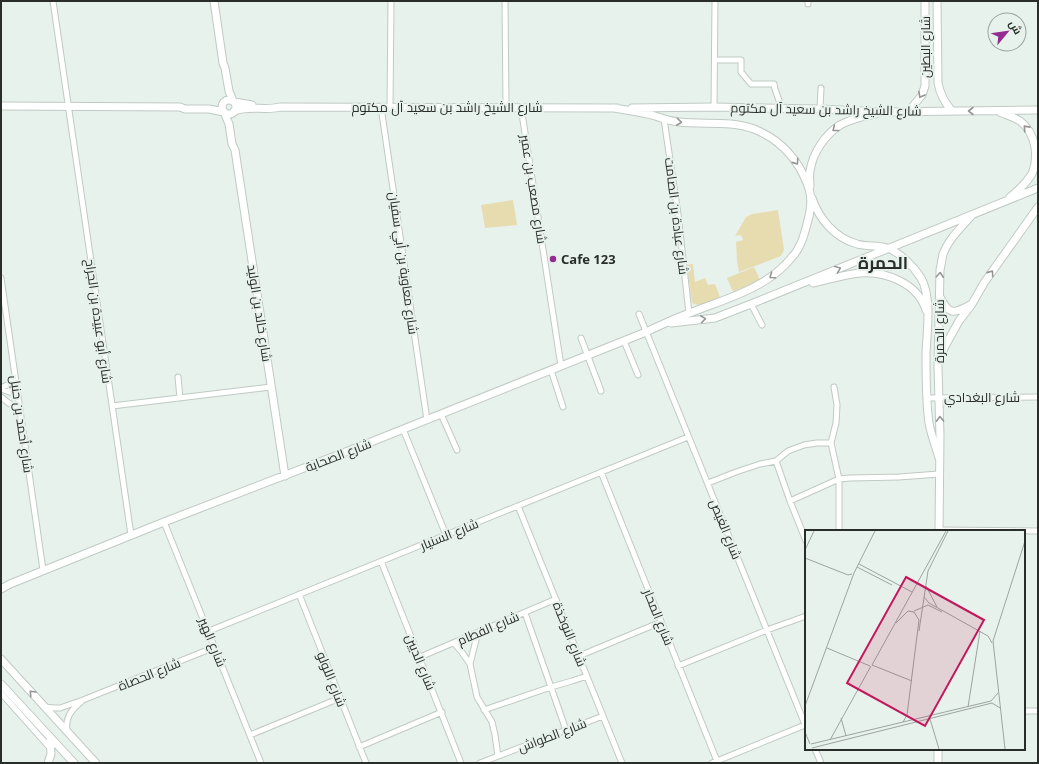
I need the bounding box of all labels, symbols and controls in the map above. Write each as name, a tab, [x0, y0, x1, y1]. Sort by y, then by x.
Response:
north arrow	[987, 12, 1027, 52]
street label: شارع البطين	[916, 16, 934, 78]
text: ش	[1006, 17, 1026, 37]
one-way arrow	[918, 91, 925, 98]
street label: شارع الشيخ راشد بن سعيد آل مكتوم	[351, 98, 543, 117]
street label: شارع الشيخ راشد بن سعيد آل مكتوم	[730, 98, 922, 121]
one-way arrow	[968, 107, 974, 115]
one-way arrow	[676, 117, 682, 126]
one-way arrow	[832, 125, 839, 132]
one-way arrow	[1023, 125, 1030, 132]
street label: شارع مصعب بن عمير	[516, 132, 552, 245]
street label: شارع عبادة بن الصامت	[661, 156, 693, 276]
one-way arrow	[791, 158, 799, 165]
street label: شارع معاوية بن أبي سفيان	[383, 191, 423, 336]
place label: Cafe 123	[561, 250, 616, 268]
district label: الحمرة	[858, 251, 908, 274]
marker: Cafe 123	[548, 254, 558, 264]
street label: شارع أبو عبيدة بن الجراح	[81, 258, 117, 384]
street label: شارع خالد بن الوليد	[243, 263, 277, 363]
one-way arrow	[834, 265, 841, 273]
one-way arrow	[986, 270, 993, 277]
one-way arrow	[770, 271, 777, 278]
one-way arrow	[935, 272, 944, 278]
street label: شارع الحمرة	[930, 299, 948, 363]
one-way arrow	[700, 315, 706, 324]
street label: شارع أحمد بن حنبل	[6, 374, 38, 474]
street label: شارع البغدادي	[944, 388, 1020, 408]
one-way arrow	[935, 416, 944, 422]
street label: شارع الصحابة	[302, 434, 374, 476]
street label: شارع الغيص	[706, 496, 746, 562]
street label: شارع السنيار	[416, 514, 481, 554]
inset map	[805, 530, 1025, 750]
street label: شارع المحار	[639, 585, 678, 648]
street label: شارع النوخذة	[549, 599, 591, 669]
street label: شارع الفطام	[454, 607, 522, 650]
street label: شارع الهير	[195, 614, 231, 669]
street label: شارع الديين	[402, 631, 440, 693]
street label: شارع اللولو	[313, 649, 351, 709]
street label: شارع الحصاة	[115, 653, 183, 695]
one-way arrow	[29, 690, 37, 698]
street label: شارع الطواش	[515, 714, 589, 756]

